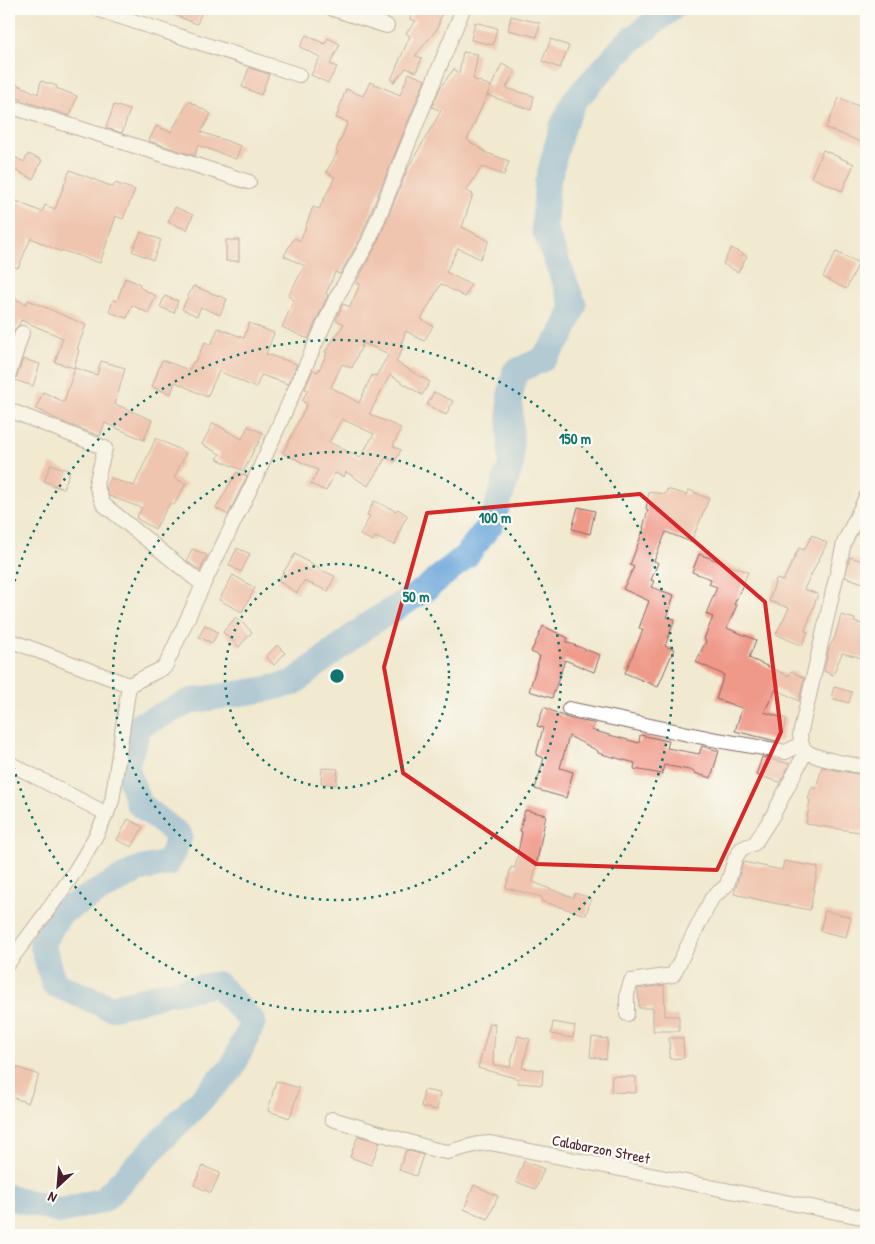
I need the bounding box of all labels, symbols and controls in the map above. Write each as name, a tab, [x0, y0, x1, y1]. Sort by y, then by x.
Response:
text: 150 m	[559, 428, 591, 449]
text: 100 m	[479, 507, 511, 528]
text: 50 m	[403, 586, 429, 607]
centre of rings	[328, 667, 346, 685]
street label: Calabarzon Street	[550, 1129, 653, 1169]
north arrow	[32, 1162, 82, 1212]
text: N	[44, 1188, 60, 1208]

